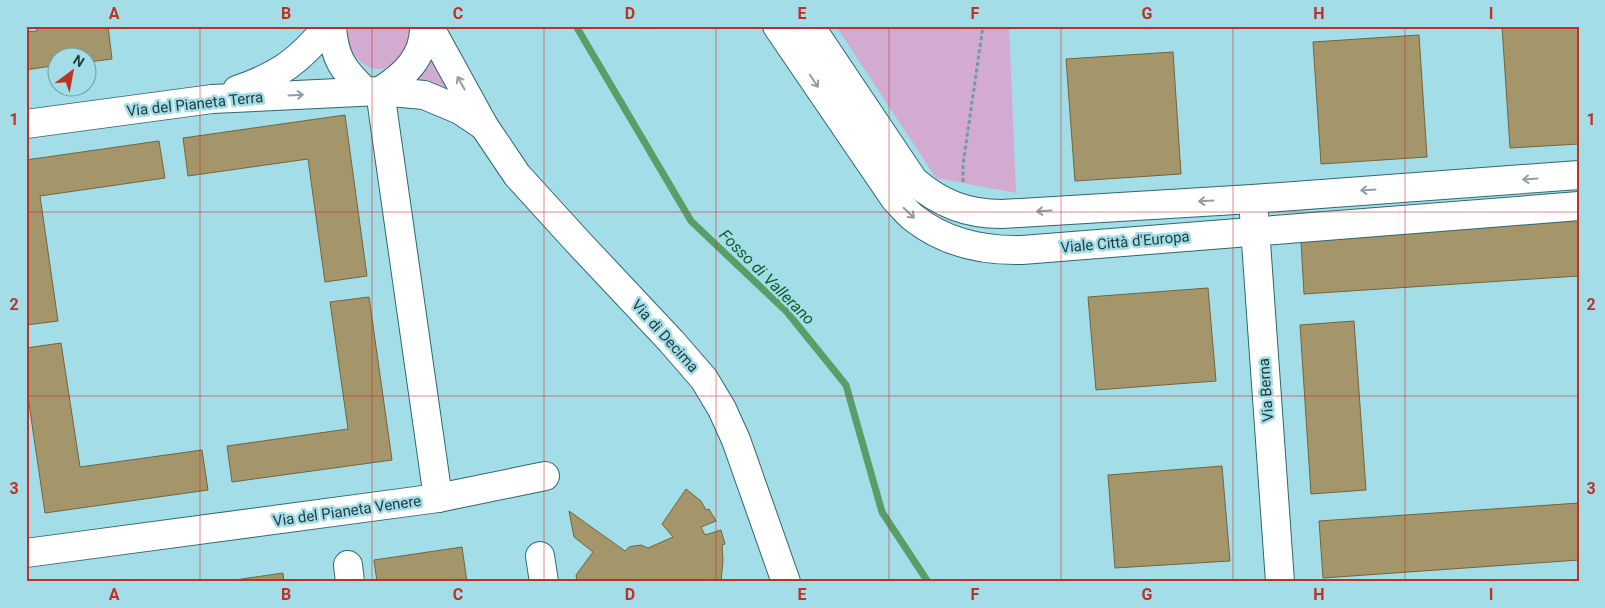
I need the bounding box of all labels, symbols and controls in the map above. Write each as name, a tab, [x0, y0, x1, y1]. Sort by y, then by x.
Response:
text: A	[109, 4, 120, 23]
text: B	[281, 4, 291, 23]
text: C	[453, 4, 463, 23]
text: D	[625, 4, 635, 23]
text: E	[798, 4, 807, 23]
text: F	[971, 4, 980, 23]
text: G	[1142, 4, 1153, 23]
text: H	[1313, 4, 1325, 23]
text: I	[1489, 4, 1493, 23]
north arrow	[48, 48, 98, 98]
text: N	[70, 52, 87, 70]
one-way arrow	[809, 74, 819, 88]
one-way arrow	[455, 76, 465, 91]
street label: Via del Pianeta Terra	[126, 88, 264, 120]
one-way arrow	[288, 90, 304, 99]
text: 1	[9, 110, 19, 129]
text: 1	[1586, 110, 1596, 129]
one-way arrow	[1522, 174, 1538, 183]
one-way arrow	[1360, 185, 1376, 195]
one-way arrow	[1198, 197, 1214, 206]
one-way arrow	[903, 207, 915, 219]
one-way arrow	[1036, 207, 1052, 216]
water label: Fosso di Vallerano	[715, 225, 819, 329]
street label: Viale Città d'Europa	[1060, 227, 1190, 257]
text: 2	[9, 295, 19, 314]
text: 2	[1586, 295, 1596, 314]
street label: Via di Decima	[628, 296, 702, 376]
street label: Via Berna	[1255, 357, 1277, 423]
text: 3	[9, 479, 19, 498]
text: 3	[1586, 479, 1596, 498]
street label: Via del Pianeta Venere	[272, 492, 422, 530]
text: A	[109, 585, 120, 604]
text: B	[281, 585, 291, 604]
text: C	[453, 585, 463, 604]
text: D	[625, 585, 635, 604]
text: E	[798, 585, 807, 604]
text: F	[971, 585, 980, 604]
text: G	[1142, 585, 1153, 604]
text: H	[1313, 585, 1325, 604]
text: I	[1489, 585, 1493, 604]

